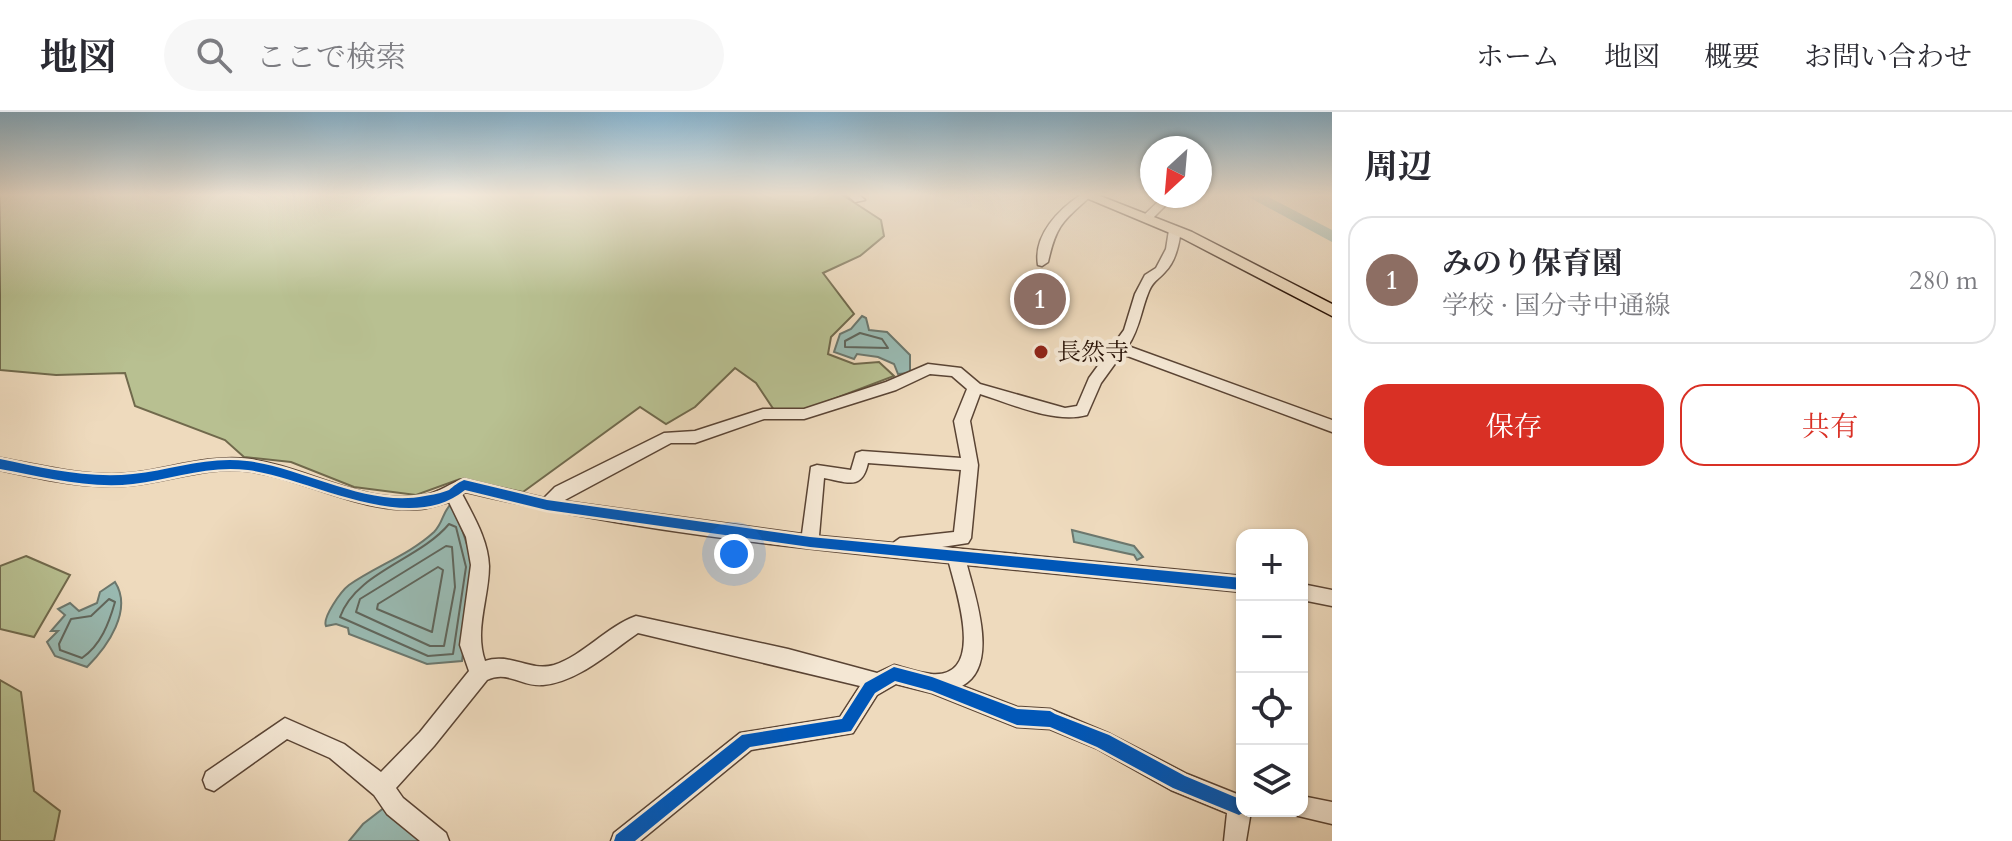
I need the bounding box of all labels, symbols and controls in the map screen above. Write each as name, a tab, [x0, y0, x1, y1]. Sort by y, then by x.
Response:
search box	[164, 19, 724, 91]
text: 地図	[40, 32, 116, 84]
icon: search	[192, 33, 236, 77]
text: ここで検索	[256, 37, 406, 78]
text: ホーム	[1476, 38, 1560, 76]
text: 地図	[1604, 38, 1660, 76]
text: 概要	[1704, 38, 1760, 76]
text: お問い合わせ	[1804, 38, 1972, 76]
north arrow	[1140, 136, 1212, 208]
text: 周辺	[1364, 144, 1432, 190]
text: みのり保育園	[1442, 243, 1622, 284]
text: 1	[1385, 263, 1399, 298]
text: 280 m	[1909, 263, 1978, 298]
pin: 1	[1014, 269, 1066, 329]
text: 学校 · 国分寺中通線	[1442, 288, 1671, 323]
place label: 長然寺	[1057, 336, 1129, 369]
marker: 長然寺	[1032, 343, 1050, 361]
button: 保存	[1364, 384, 1664, 466]
button: 共有	[1680, 384, 1980, 466]
map controls	[1236, 529, 1308, 817]
button: +	[1236, 529, 1308, 601]
your location	[714, 534, 754, 574]
button: −	[1236, 601, 1308, 673]
button: locate	[1236, 673, 1308, 745]
button: layers	[1236, 745, 1308, 817]

